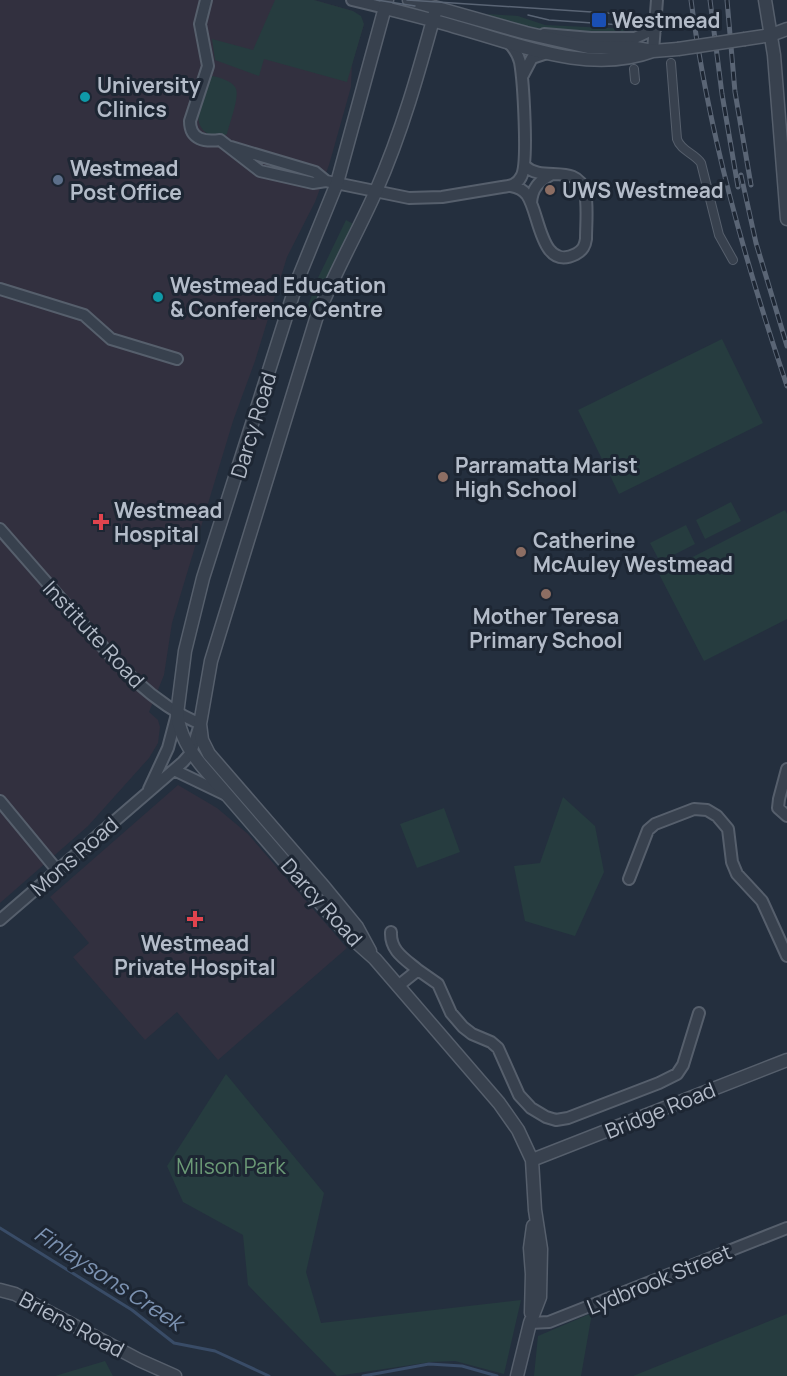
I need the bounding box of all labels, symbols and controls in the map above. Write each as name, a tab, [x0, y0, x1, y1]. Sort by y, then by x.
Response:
place label: Westmead	[612, 6, 721, 34]
marker: Westmead	[590, 11, 608, 29]
place label: University Clinics	[97, 71, 201, 123]
marker: University Clinics	[78, 90, 92, 104]
place label: Westmead Post Office	[70, 154, 182, 206]
marker: Westmead Post Office	[51, 173, 65, 187]
place label: UWS Westmead	[562, 176, 724, 204]
marker: UWS Westmead	[543, 183, 557, 197]
place label: Westmead Education & Conference Centre	[170, 271, 386, 323]
marker: Westmead Education & Conference Centre	[151, 290, 165, 304]
street label: Darcy Road	[224, 369, 282, 481]
place label: Parramatta Marist High School	[455, 451, 638, 503]
marker: Parramatta Marist High School	[436, 470, 450, 484]
place label: Westmead Hospital	[114, 496, 223, 548]
marker: Westmead Hospital	[92, 513, 110, 531]
place label: Catherine McAuley Westmead	[533, 526, 733, 578]
marker: Catherine McAuley Westmead	[514, 545, 528, 559]
street label: Institute Road	[37, 574, 151, 694]
marker: Mother Teresa Primary School	[539, 587, 553, 601]
place label: Mother Teresa Primary School	[469, 602, 623, 654]
street label: Mons Road	[24, 810, 124, 902]
street label: Darcy Road	[275, 852, 369, 952]
marker: Westmead Private Hospital	[186, 910, 204, 928]
place label: Westmead Private Hospital	[114, 929, 276, 981]
street label: Bridge Road	[601, 1075, 719, 1145]
park label: Milson Park	[176, 1152, 286, 1180]
water label: Finlaysons Creek	[29, 1219, 192, 1339]
street label: Lydbrook Street	[582, 1237, 736, 1321]
street label: Briens Road	[15, 1285, 129, 1363]

